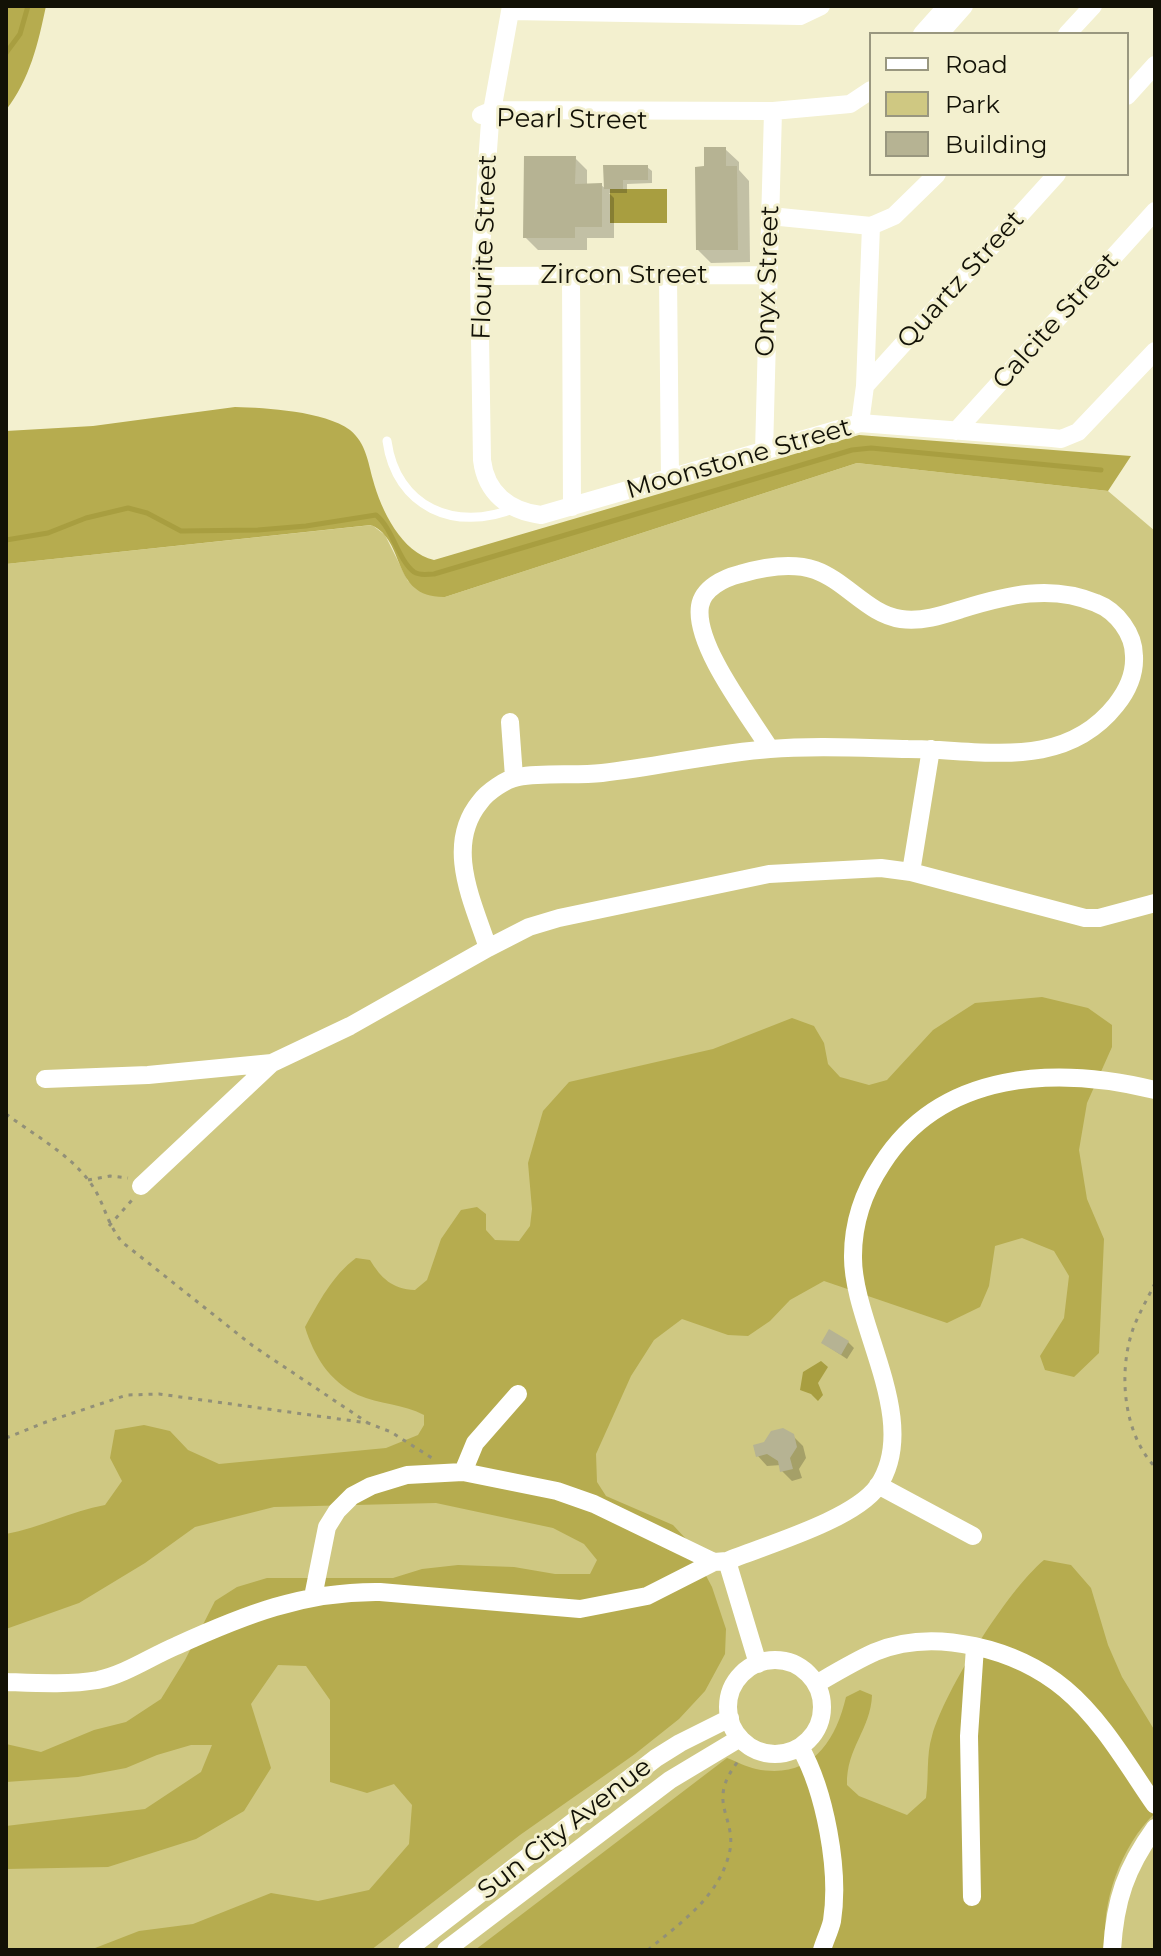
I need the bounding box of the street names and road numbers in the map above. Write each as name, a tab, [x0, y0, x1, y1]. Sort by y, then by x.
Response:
street label: Pearl Street	[496, 103, 648, 137]
street label: Flourite Street	[466, 154, 504, 340]
street label: Onyx Street	[750, 205, 786, 357]
street label: Quartz Street	[891, 205, 1031, 355]
street label: Calcite Street	[987, 246, 1125, 396]
street label: Zircon Street	[540, 259, 708, 291]
street label: Moonstone Street	[623, 412, 855, 506]
street label: Sun City Avenue	[472, 1752, 658, 1906]

